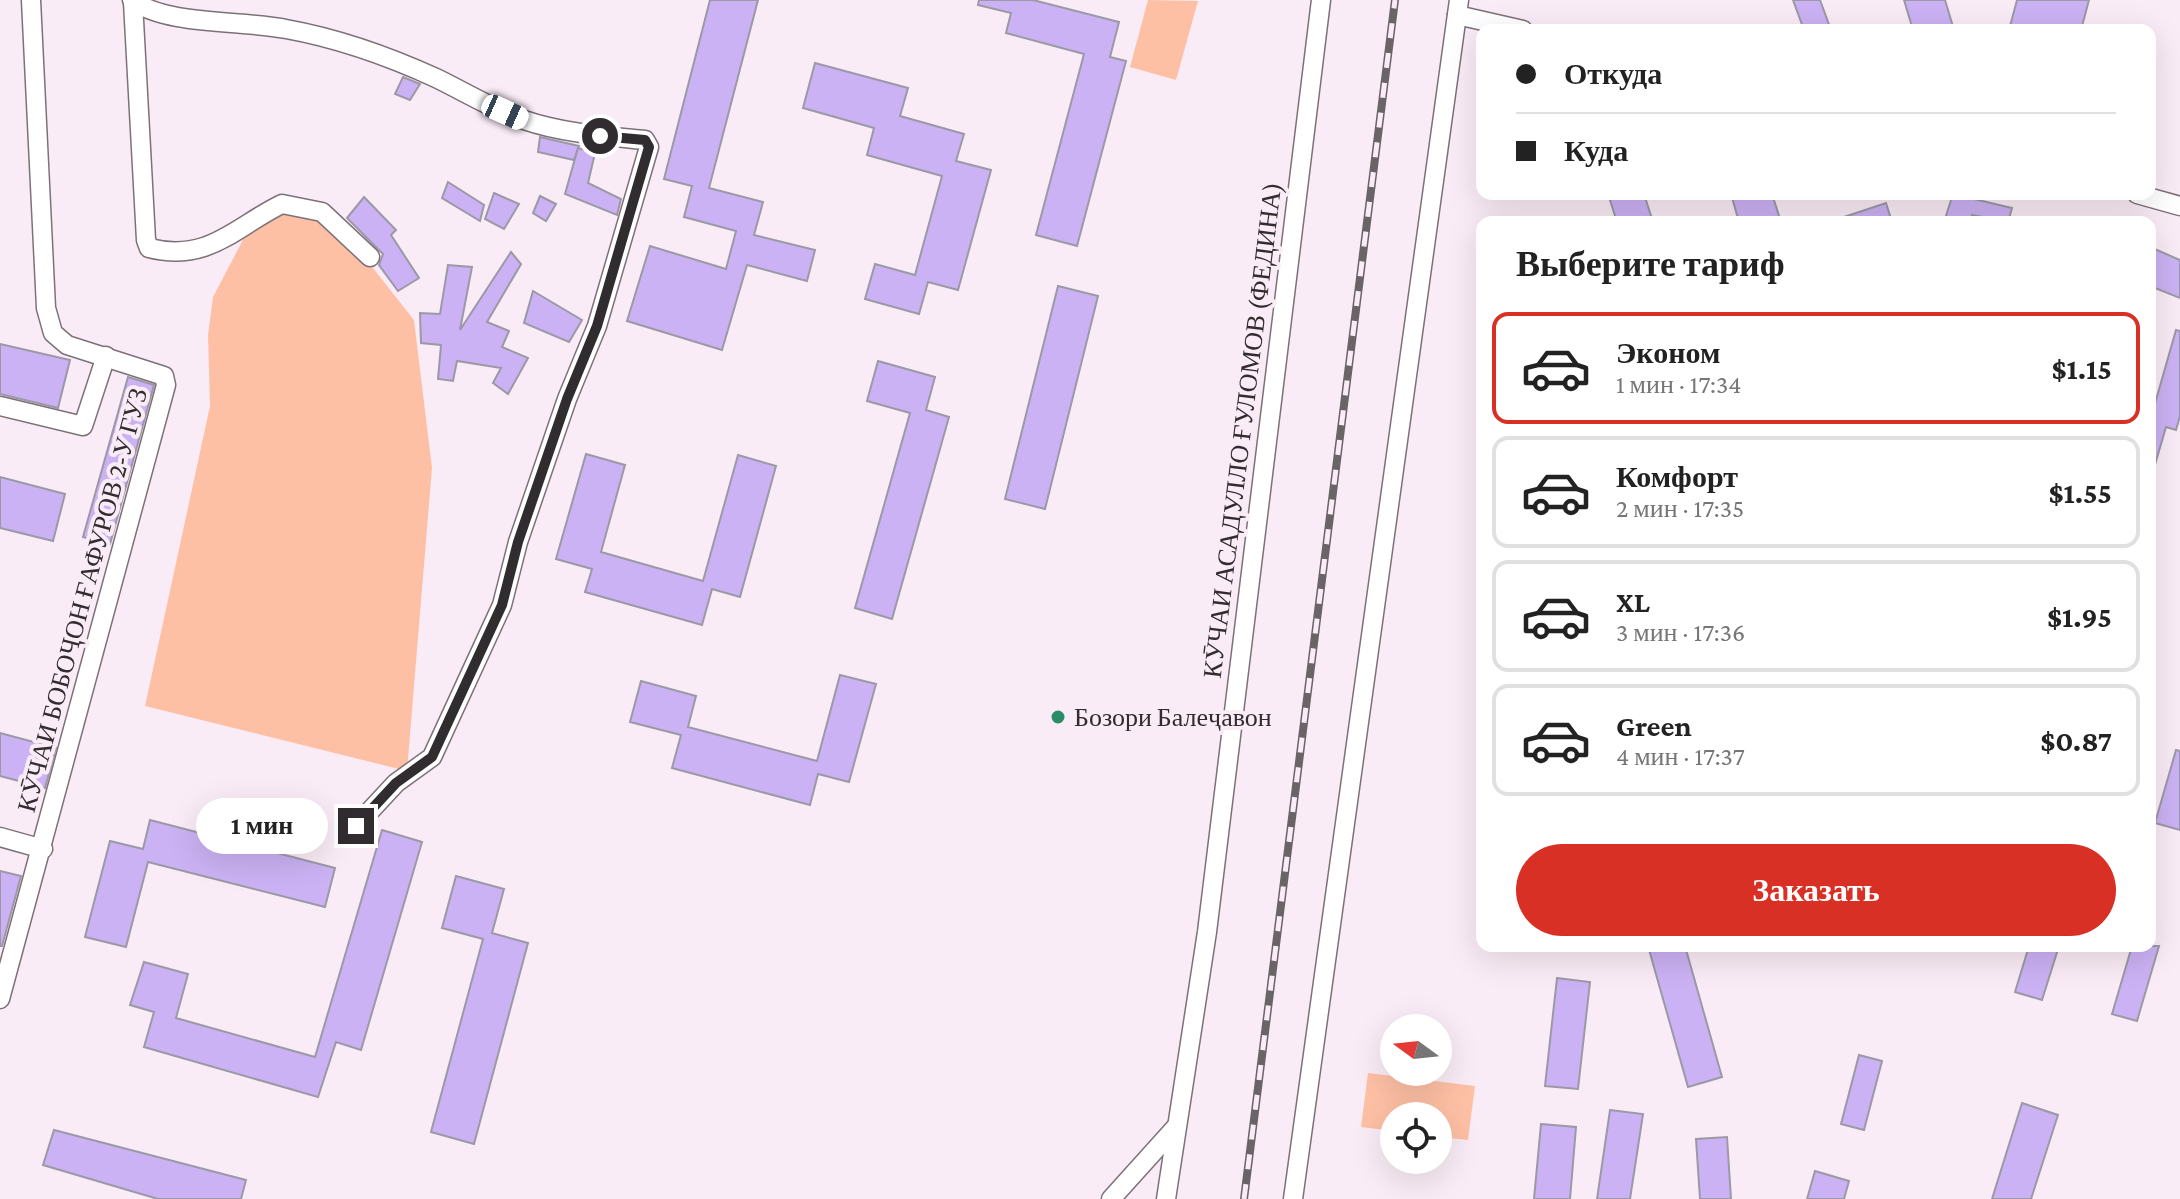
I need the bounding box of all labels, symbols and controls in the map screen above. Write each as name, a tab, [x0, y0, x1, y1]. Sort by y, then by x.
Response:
text: Откуда	[1564, 57, 1662, 90]
car	[478, 91, 532, 133]
route start	[582, 118, 618, 154]
text: Куда	[1564, 134, 1628, 167]
street label: КӮЧАИ АСАДУЛЛО ҒУЛОМОВ (ФЕДИНА)	[1198, 180, 1287, 680]
text: Выберите тариф	[1516, 244, 1785, 284]
icon: car	[1520, 332, 1592, 404]
text: Эконом	[1616, 336, 1720, 369]
text: $1.15	[2052, 352, 2112, 385]
text: 1 мин · 17:34	[1616, 370, 1742, 399]
street label: КӮЧАИ БОБОҶОН ҒАФУРОВ 2-У ГУЗ	[12, 385, 153, 815]
icon: car	[1520, 456, 1592, 528]
text: Комфорт	[1616, 460, 1738, 493]
text: $1.55	[2048, 476, 2112, 509]
text: 2 мин · 17:35	[1616, 494, 1744, 523]
icon: car	[1520, 580, 1592, 652]
text: XL	[1616, 585, 1650, 618]
text: $1.95	[2047, 600, 2112, 633]
text: 3 мин · 17:36	[1616, 618, 1745, 647]
place label: Бозори Балеҷавон	[1074, 703, 1272, 732]
icon: car	[1520, 704, 1592, 776]
marker: Бозори Балеҷавон	[1049, 708, 1067, 726]
text: Green	[1616, 709, 1692, 742]
text: $0.87	[2040, 724, 2112, 757]
text: 4 мин · 17:37	[1616, 742, 1745, 771]
callout: 1 мин	[196, 798, 328, 854]
route end	[338, 808, 374, 844]
text: 1 мин	[231, 811, 293, 840]
button: Заказать	[1516, 844, 2116, 936]
north arrow	[1380, 1014, 1452, 1086]
map controls	[1380, 1014, 1452, 1174]
button: locate	[1380, 1102, 1452, 1174]

